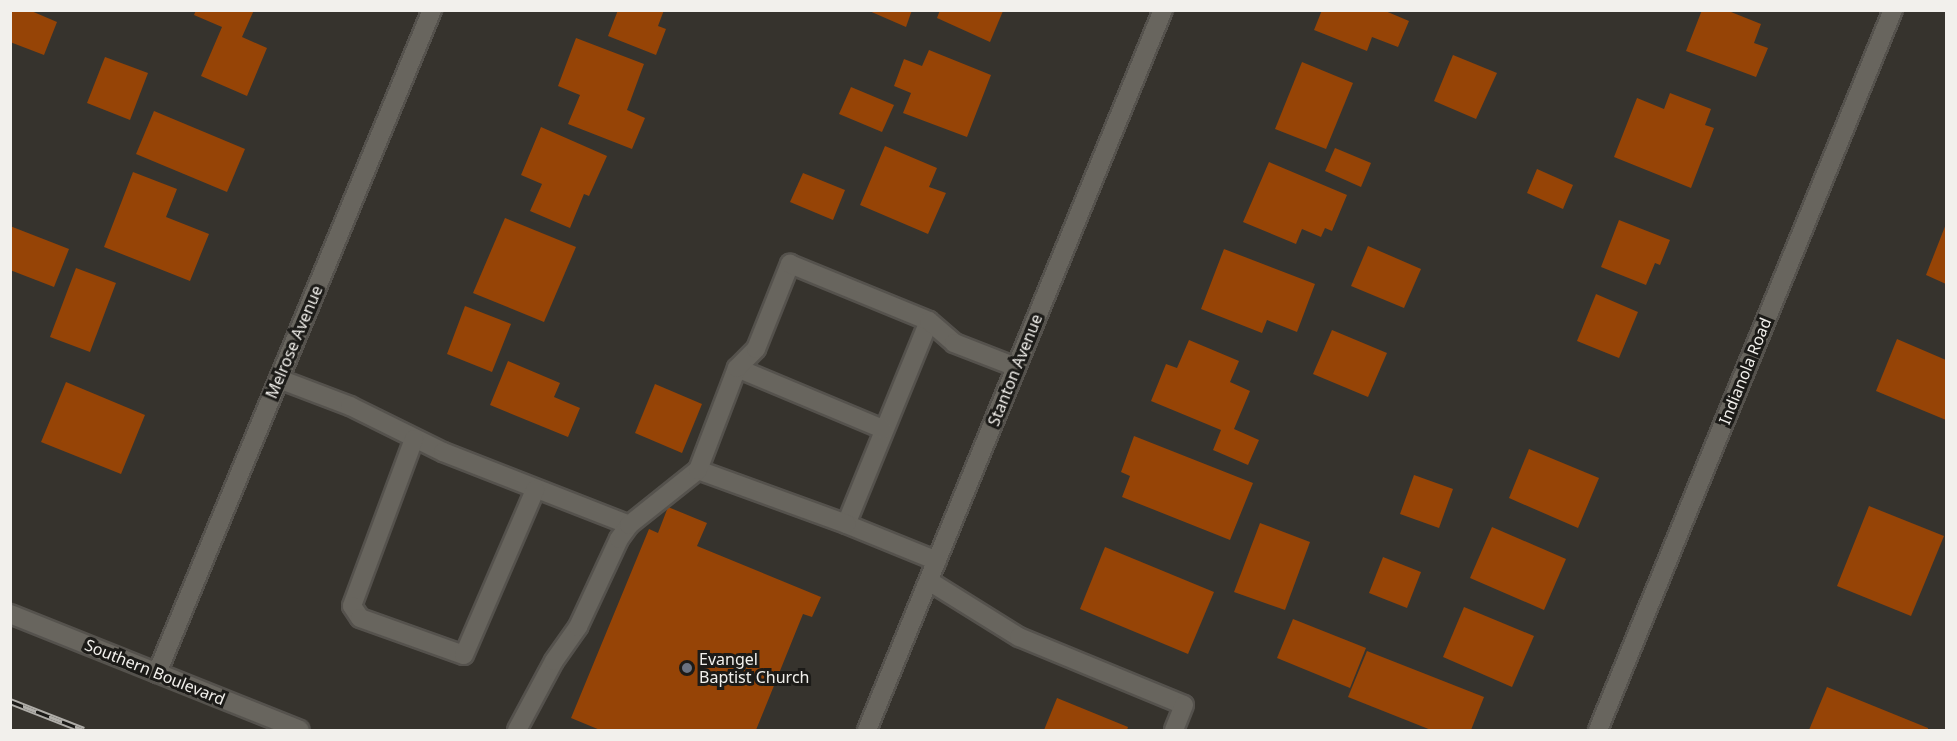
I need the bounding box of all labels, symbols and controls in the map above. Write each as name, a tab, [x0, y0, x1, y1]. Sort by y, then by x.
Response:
street label: Melrose Avenue	[262, 283, 326, 401]
street label: Stanton Avenue	[984, 311, 1046, 429]
street label: Indianola Road	[1715, 315, 1775, 427]
street label: Southern Boulevard	[82, 635, 228, 709]
place label: Evangel Baptist Church	[699, 649, 809, 687]
marker: Evangel Baptist Church	[680, 661, 694, 675]

